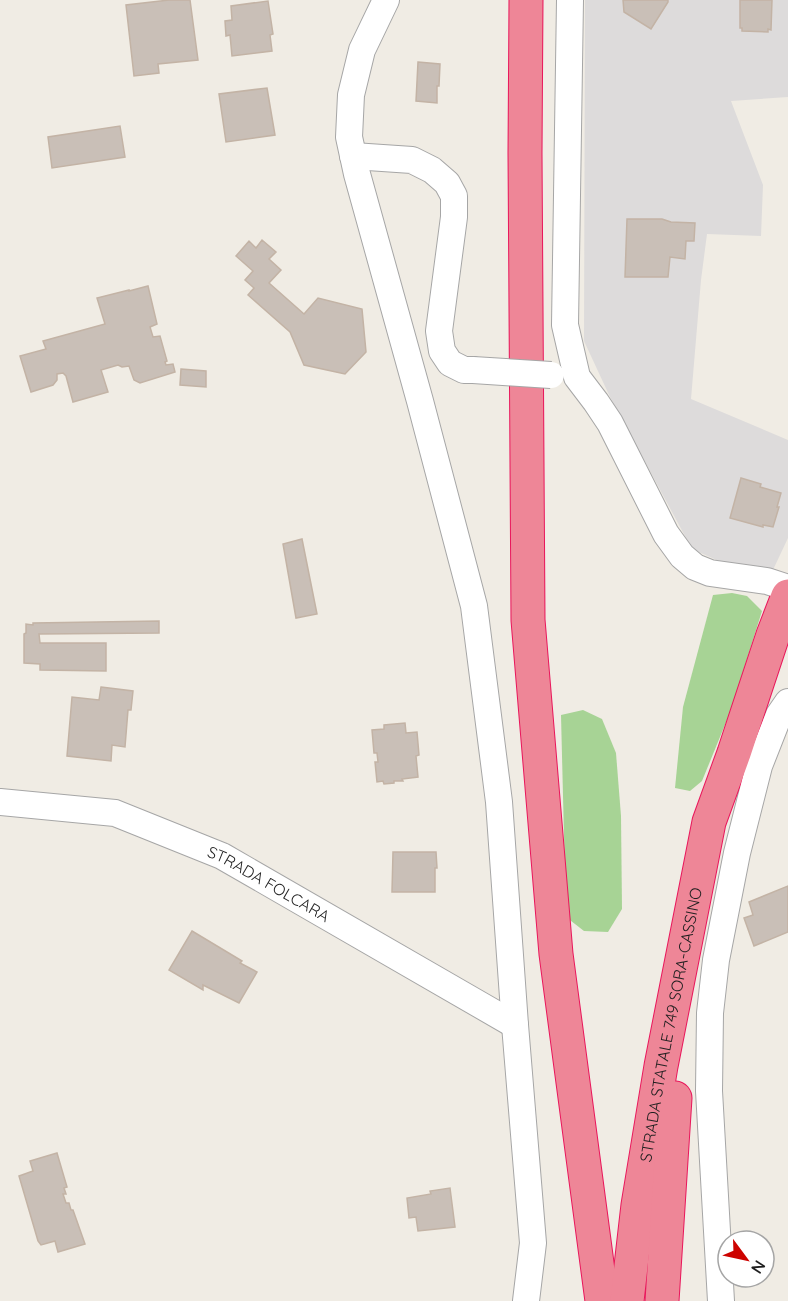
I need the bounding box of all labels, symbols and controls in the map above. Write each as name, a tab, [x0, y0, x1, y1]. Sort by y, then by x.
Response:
street label: STRADA FOLCARA	[205, 841, 333, 926]
street label: STRADA STATALE 749 SORA-CASSINO	[635, 886, 706, 1163]
north arrow	[716, 1229, 776, 1289]
text: N	[747, 1257, 770, 1278]

